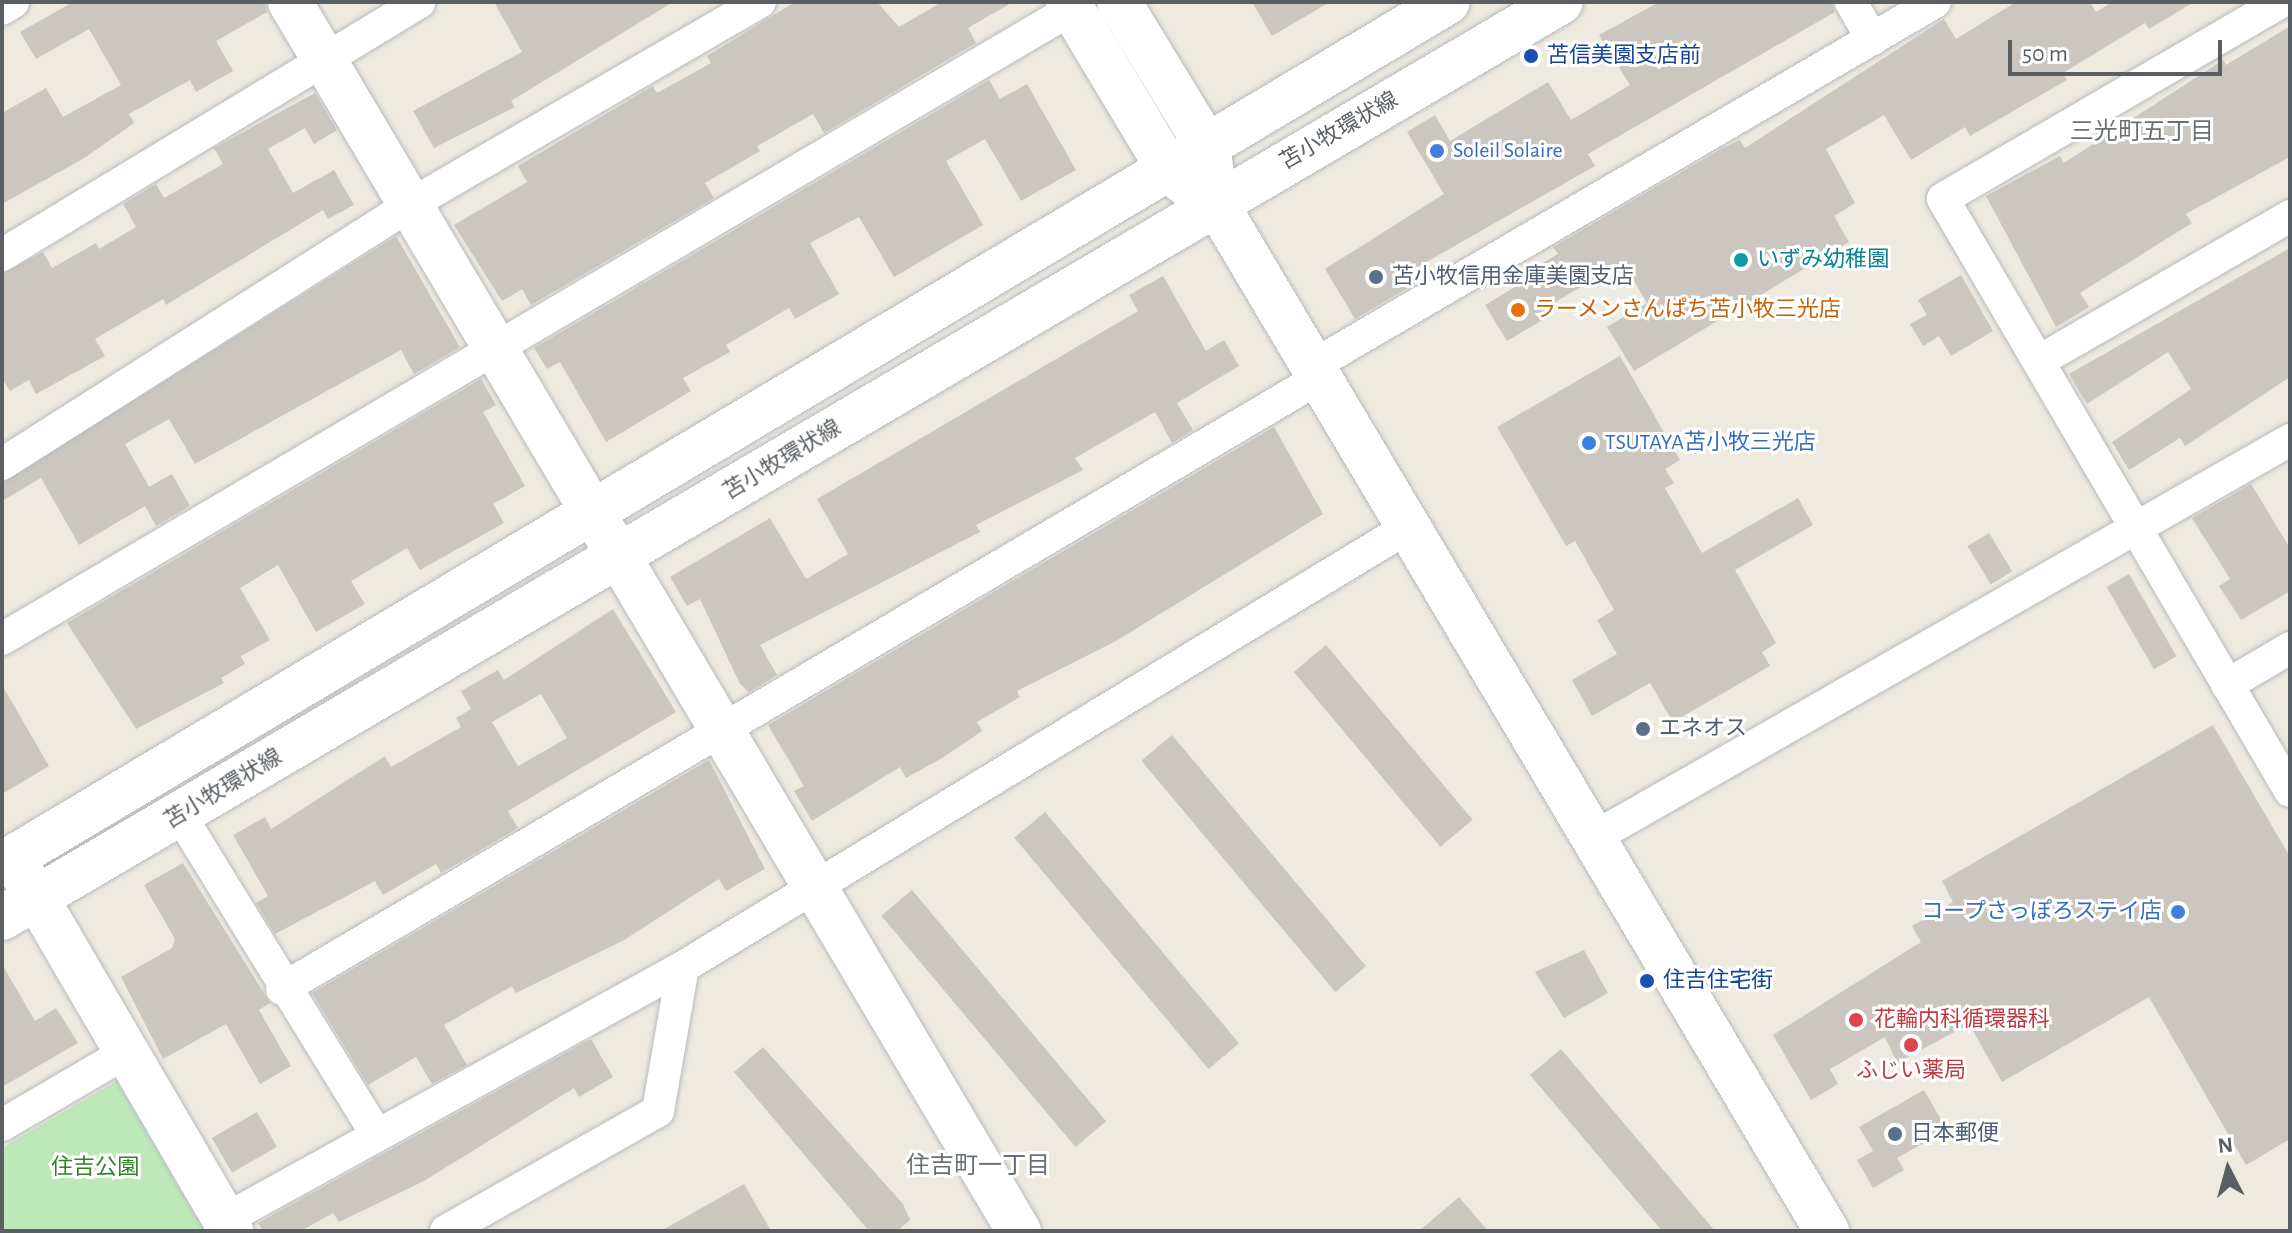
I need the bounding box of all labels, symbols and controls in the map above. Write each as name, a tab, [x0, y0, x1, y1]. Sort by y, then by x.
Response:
scale bar	[2012, 24, 2226, 74]
text: 50 m	[2022, 42, 2068, 66]
place label: 苫信美園支店前	[1547, 43, 1701, 69]
marker: 苫信美園支店前	[1522, 47, 1540, 65]
street label: 苫小牧環状線	[1275, 87, 1403, 175]
district label: 三光町五丁目	[2070, 119, 2214, 147]
place label: Soleil Solaire	[1453, 138, 1563, 164]
marker: Soleil Solaire	[1428, 142, 1446, 160]
place label: いずみ幼稚園	[1757, 247, 1889, 273]
marker: いずみ幼稚園	[1732, 251, 1750, 269]
place label: 苫小牧信用金庫美園支店	[1392, 264, 1634, 290]
marker: 苫小牧信用金庫美園支店	[1367, 268, 1385, 286]
place label: ラーメンさんぱち苫小牧三光店	[1534, 297, 1842, 323]
marker: ラーメンさんぱち苫小牧三光店	[1509, 301, 1527, 319]
street label: 苫小牧環状線	[719, 415, 845, 505]
place label: TSUTAYA苫小牧三光店	[1605, 430, 1816, 456]
marker: TSUTAYA苫小牧三光店	[1580, 434, 1598, 452]
place label: エネオス	[1659, 716, 1747, 742]
marker: エネオス	[1634, 720, 1652, 738]
street label: 苫小牧環状線	[160, 744, 286, 834]
place label: コープさっぽろステイ店	[1920, 899, 2162, 925]
marker: コープさっぽろステイ店	[2169, 903, 2187, 921]
place label: 住吉住宅街	[1663, 968, 1773, 994]
marker: 住吉住宅街	[1638, 972, 1656, 990]
place label: 花輪内科循環器科	[1874, 1007, 2050, 1033]
marker: 花輪内科循環器科	[1845, 1009, 1867, 1031]
marker: ふじい薬局	[1902, 1036, 1920, 1054]
place label: ふじい薬局	[1856, 1058, 1966, 1084]
place label: 日本郵便	[1911, 1121, 1999, 1147]
marker: 日本郵便	[1886, 1125, 1904, 1143]
north arrow	[2188, 1129, 2268, 1209]
text: N	[2217, 1133, 2234, 1157]
district label: 住吉町一丁目	[906, 1153, 1050, 1181]
park label: 住吉公園	[51, 1155, 139, 1181]

